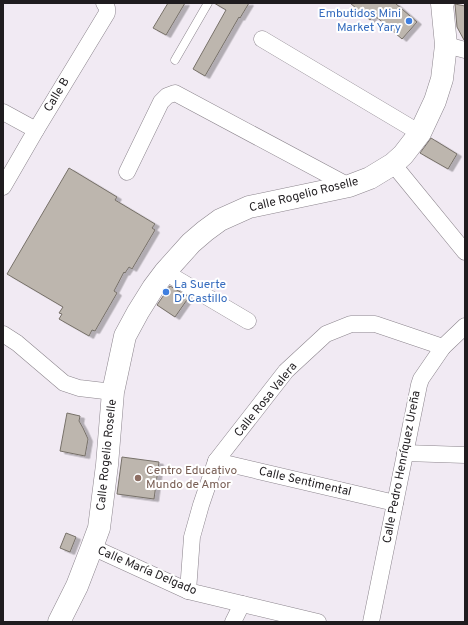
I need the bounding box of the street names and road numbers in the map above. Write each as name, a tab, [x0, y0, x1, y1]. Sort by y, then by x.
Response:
street label: Calle B	[40, 75, 74, 115]
street label: Calle Rogelio Roselle	[248, 174, 360, 216]
street label: Calle Rosa Valera	[231, 359, 301, 441]
street label: Calle Pedro Henríquez Ureña	[379, 389, 425, 545]
street label: Calle Rogelio Roselle	[93, 398, 121, 512]
street label: Calle Sentimental	[257, 464, 353, 500]
street label: Calle María Delgado	[95, 543, 200, 599]

